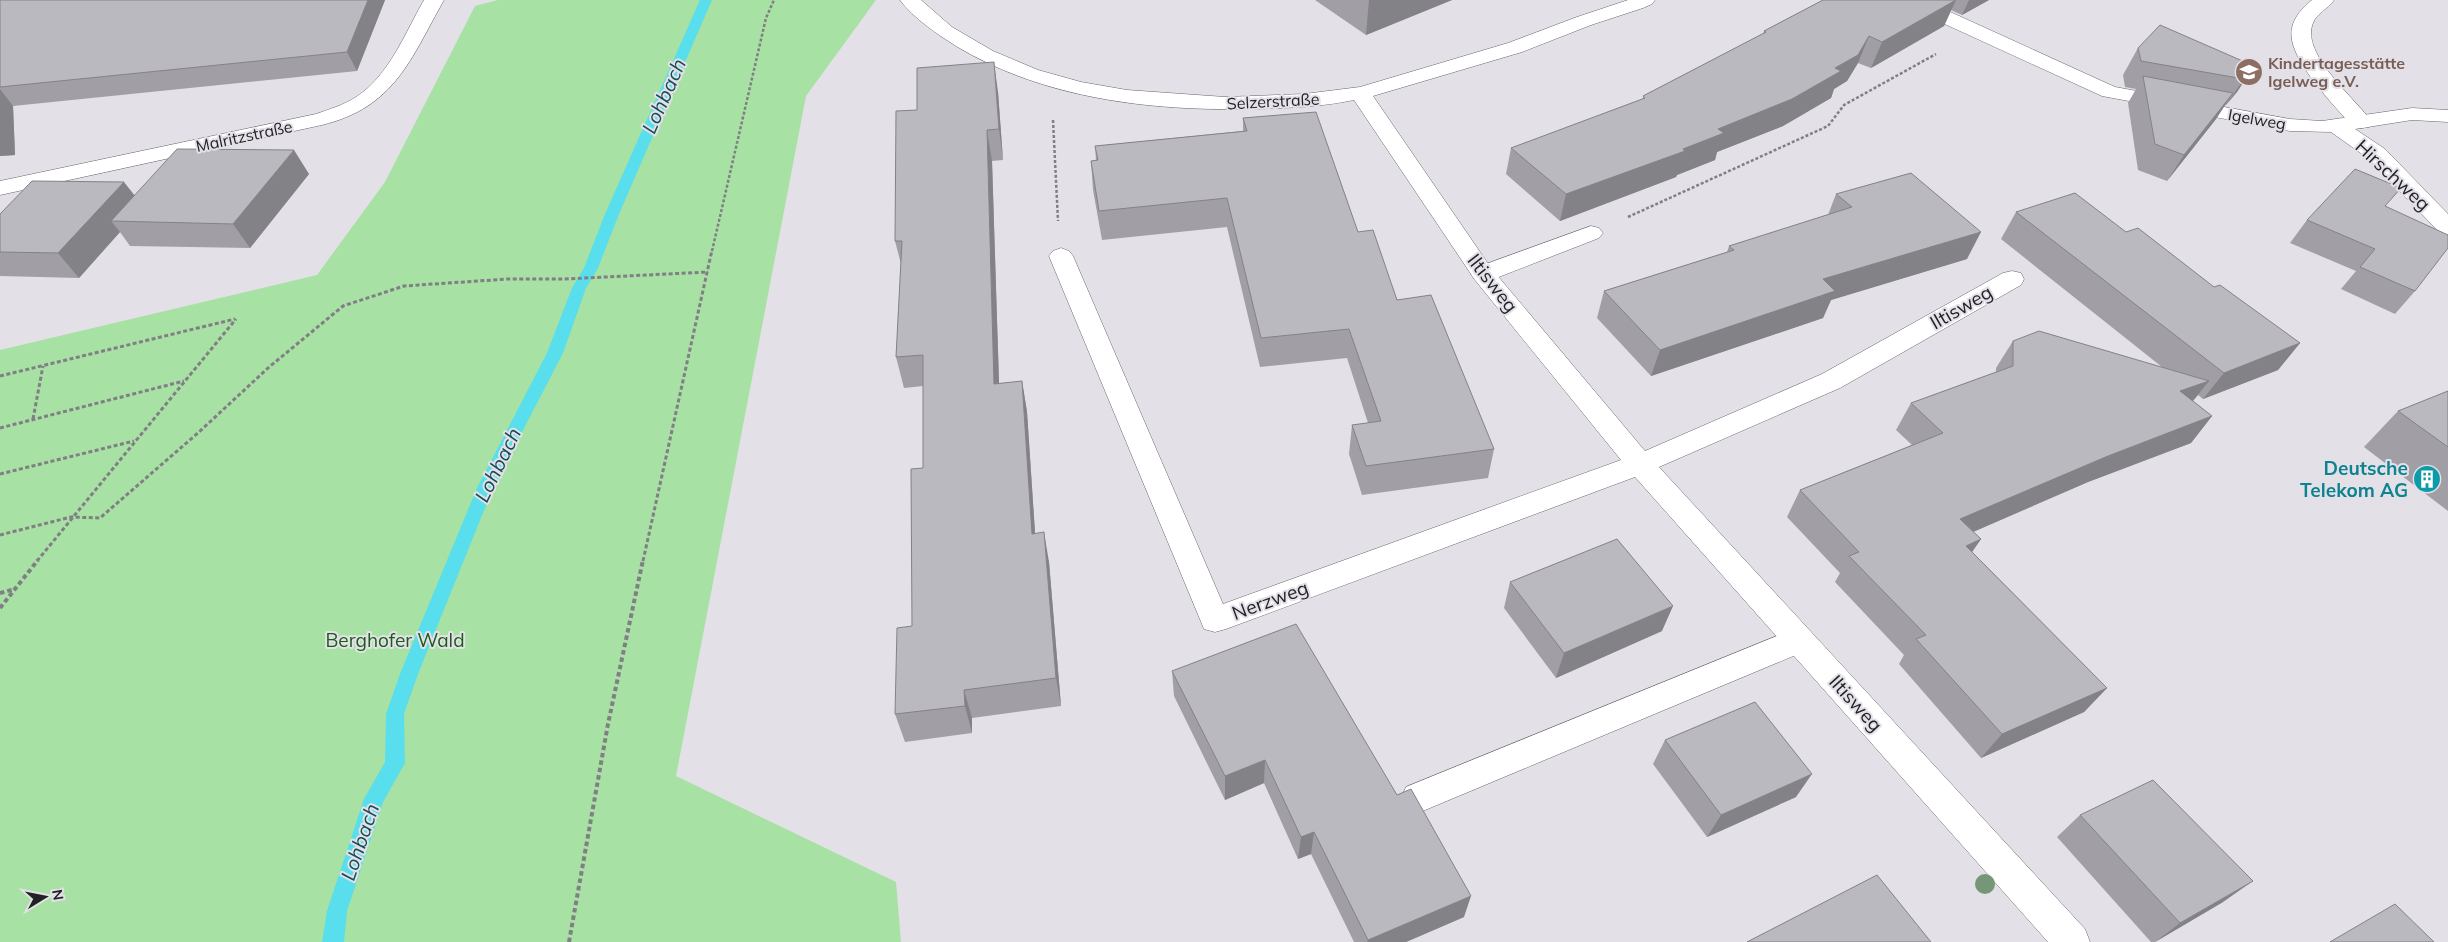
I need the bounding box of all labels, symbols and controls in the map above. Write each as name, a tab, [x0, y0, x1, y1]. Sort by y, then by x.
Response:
place label: Kindertagesstätte Igelweg e.V.	[2268, 53, 2405, 91]
water label: Lohbach	[636, 54, 691, 137]
school or university icon: Kindertagesstätte Igelweg e.V.	[2234, 57, 2264, 87]
street label: Selzerstraße	[1226, 89, 1320, 113]
street label: Igelweg	[2226, 104, 2288, 134]
street label: Malritzstraße	[194, 116, 294, 156]
street label: Hirschweg	[2350, 134, 2436, 216]
street label: Iltisweg	[1463, 249, 1523, 317]
street label: Iltisweg	[1926, 280, 1996, 334]
water label: Lohbach	[469, 424, 526, 506]
place label: Deutsche Telekom AG	[2300, 456, 2408, 502]
building icon: Deutsche Telekom AG	[2412, 464, 2442, 494]
street label: Nerzweg	[1229, 575, 1311, 625]
park label: Berghofer Wald	[325, 628, 465, 652]
street label: Iltisweg	[1824, 670, 1888, 736]
water label: Lohbach	[335, 800, 384, 884]
north arrow	[20, 872, 70, 922]
text: N	[48, 888, 68, 902]

